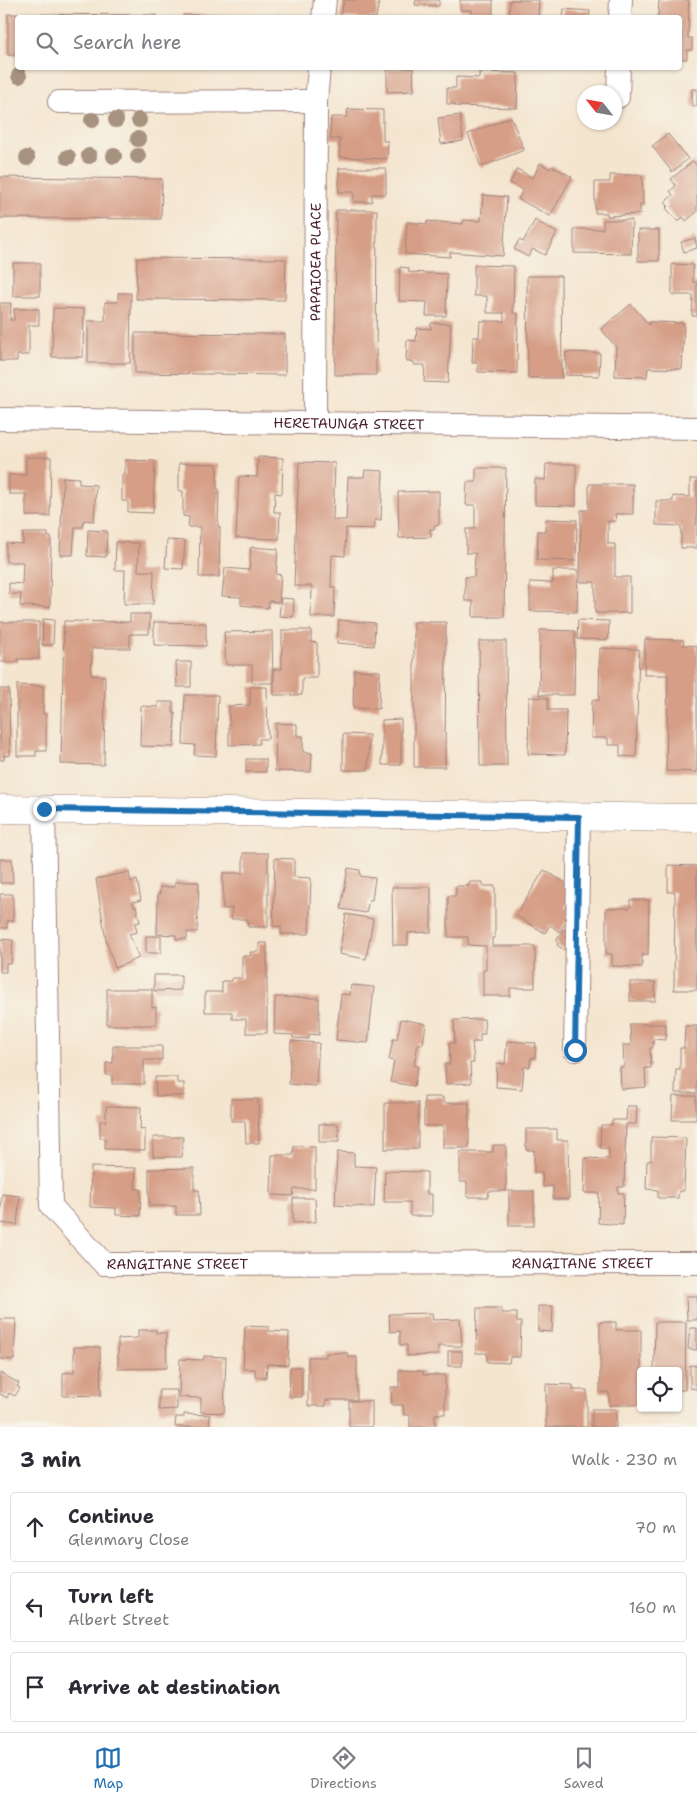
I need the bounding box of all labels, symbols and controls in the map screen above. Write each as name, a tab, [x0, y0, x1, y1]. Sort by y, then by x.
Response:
search box	[15, 15, 682, 70]
icon: search	[33, 29, 61, 57]
text: Search here	[73, 30, 182, 55]
north arrow	[577, 85, 622, 130]
street label: PAPAIOEA PLACE	[306, 203, 325, 321]
street label: HERETAUNGA STREET	[273, 414, 425, 433]
route end	[33, 798, 56, 821]
route start	[564, 1039, 587, 1062]
street label: RANGITANE STREET	[512, 1254, 653, 1272]
street label: RANGITANE STREET	[107, 1255, 248, 1273]
map controls	[637, 1367, 682, 1412]
button: locate	[637, 1367, 682, 1412]
text: 3 min	[20, 1446, 81, 1474]
text: Walk · 230 m	[571, 1449, 677, 1470]
text: Continue	[68, 1504, 154, 1529]
icon: ahead	[21, 1513, 49, 1541]
text: 70 m	[635, 1517, 676, 1538]
text: Glenmary Close	[68, 1529, 189, 1550]
text: Turn left	[68, 1584, 154, 1609]
icon: left	[21, 1593, 49, 1621]
text: 160 m	[629, 1597, 676, 1618]
text: Albert Street	[68, 1609, 169, 1630]
icon: arrive	[21, 1673, 49, 1701]
text: Arrive at destination	[68, 1675, 280, 1700]
tab: Map	[93, 1744, 123, 1792]
tab: Directions	[310, 1744, 377, 1792]
tab: Saved	[564, 1744, 604, 1792]

